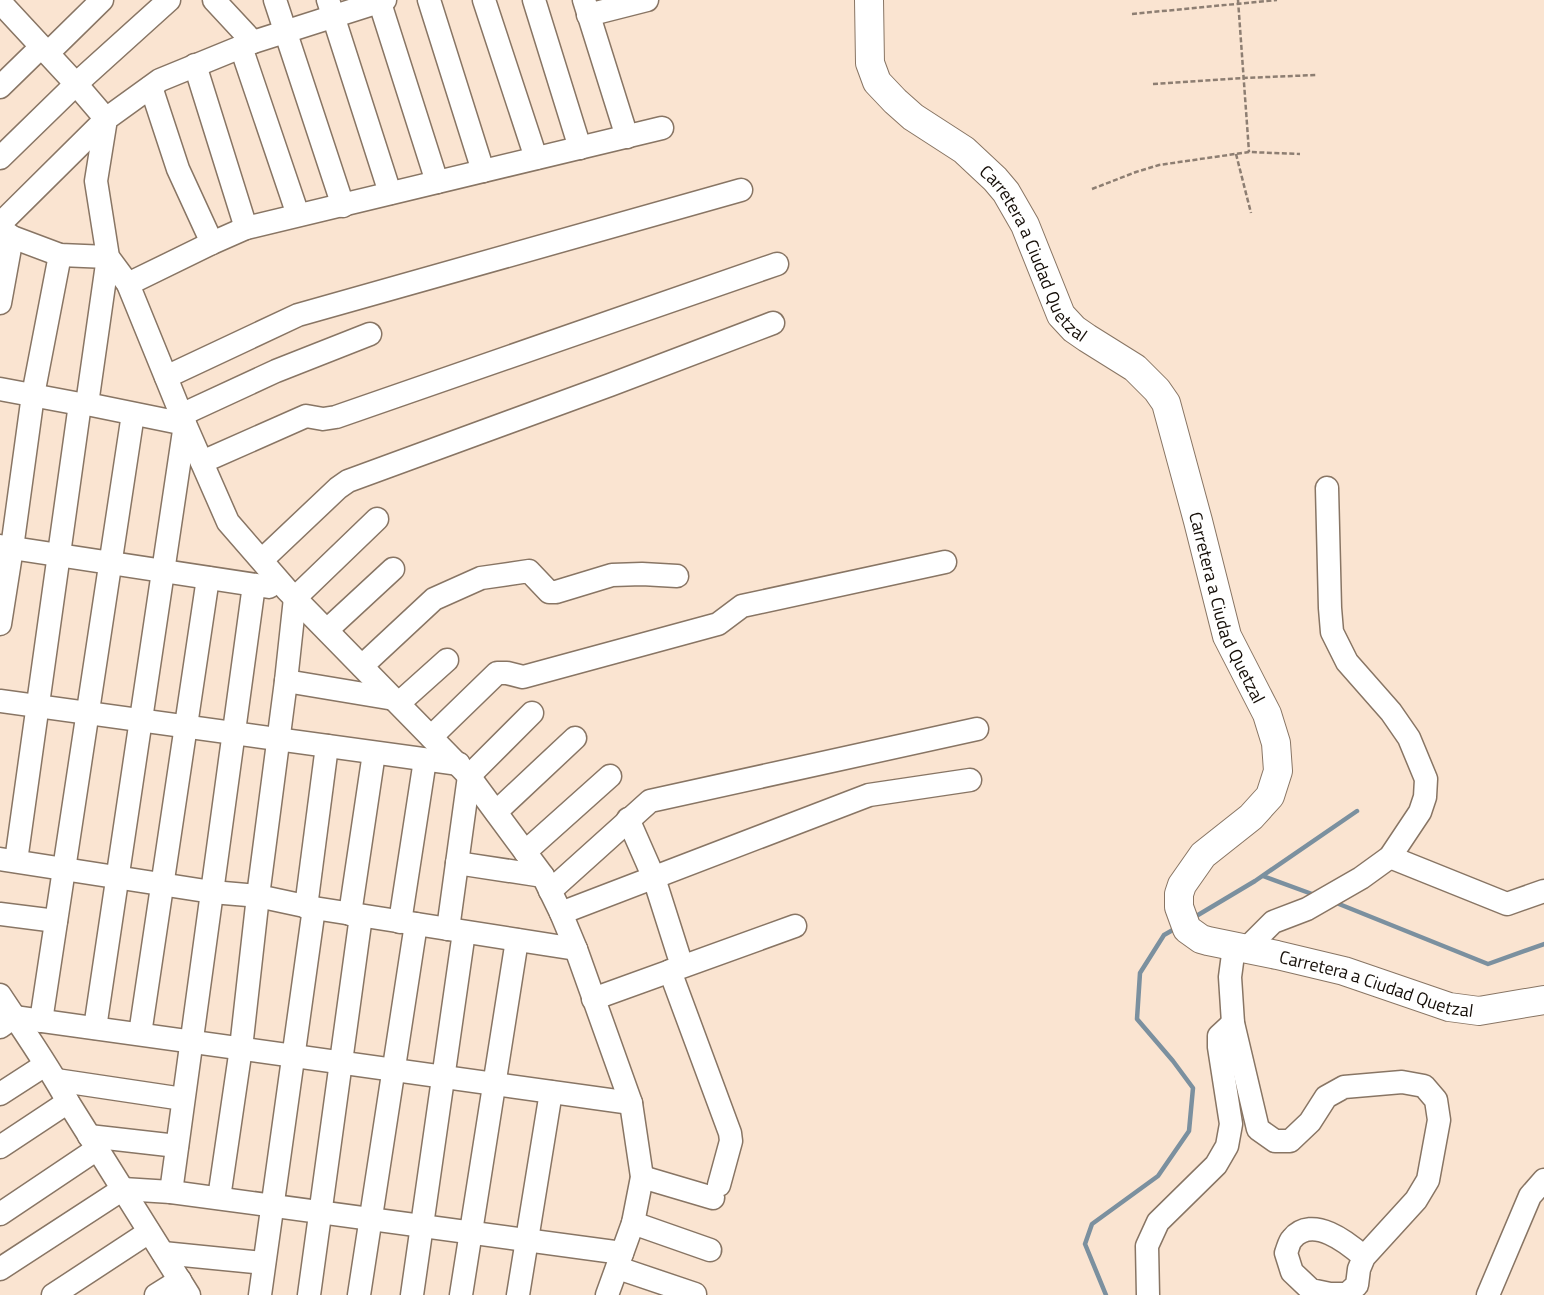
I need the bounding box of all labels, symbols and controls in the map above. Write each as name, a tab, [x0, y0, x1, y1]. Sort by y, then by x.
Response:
street label: Carretera a Ciudad Quetzal	[974, 158, 1093, 348]
street label: Carretera a Ciudad Quetzal	[1183, 509, 1273, 708]
street label: Carretera a Ciudad Quetzal	[1277, 943, 1475, 1024]

